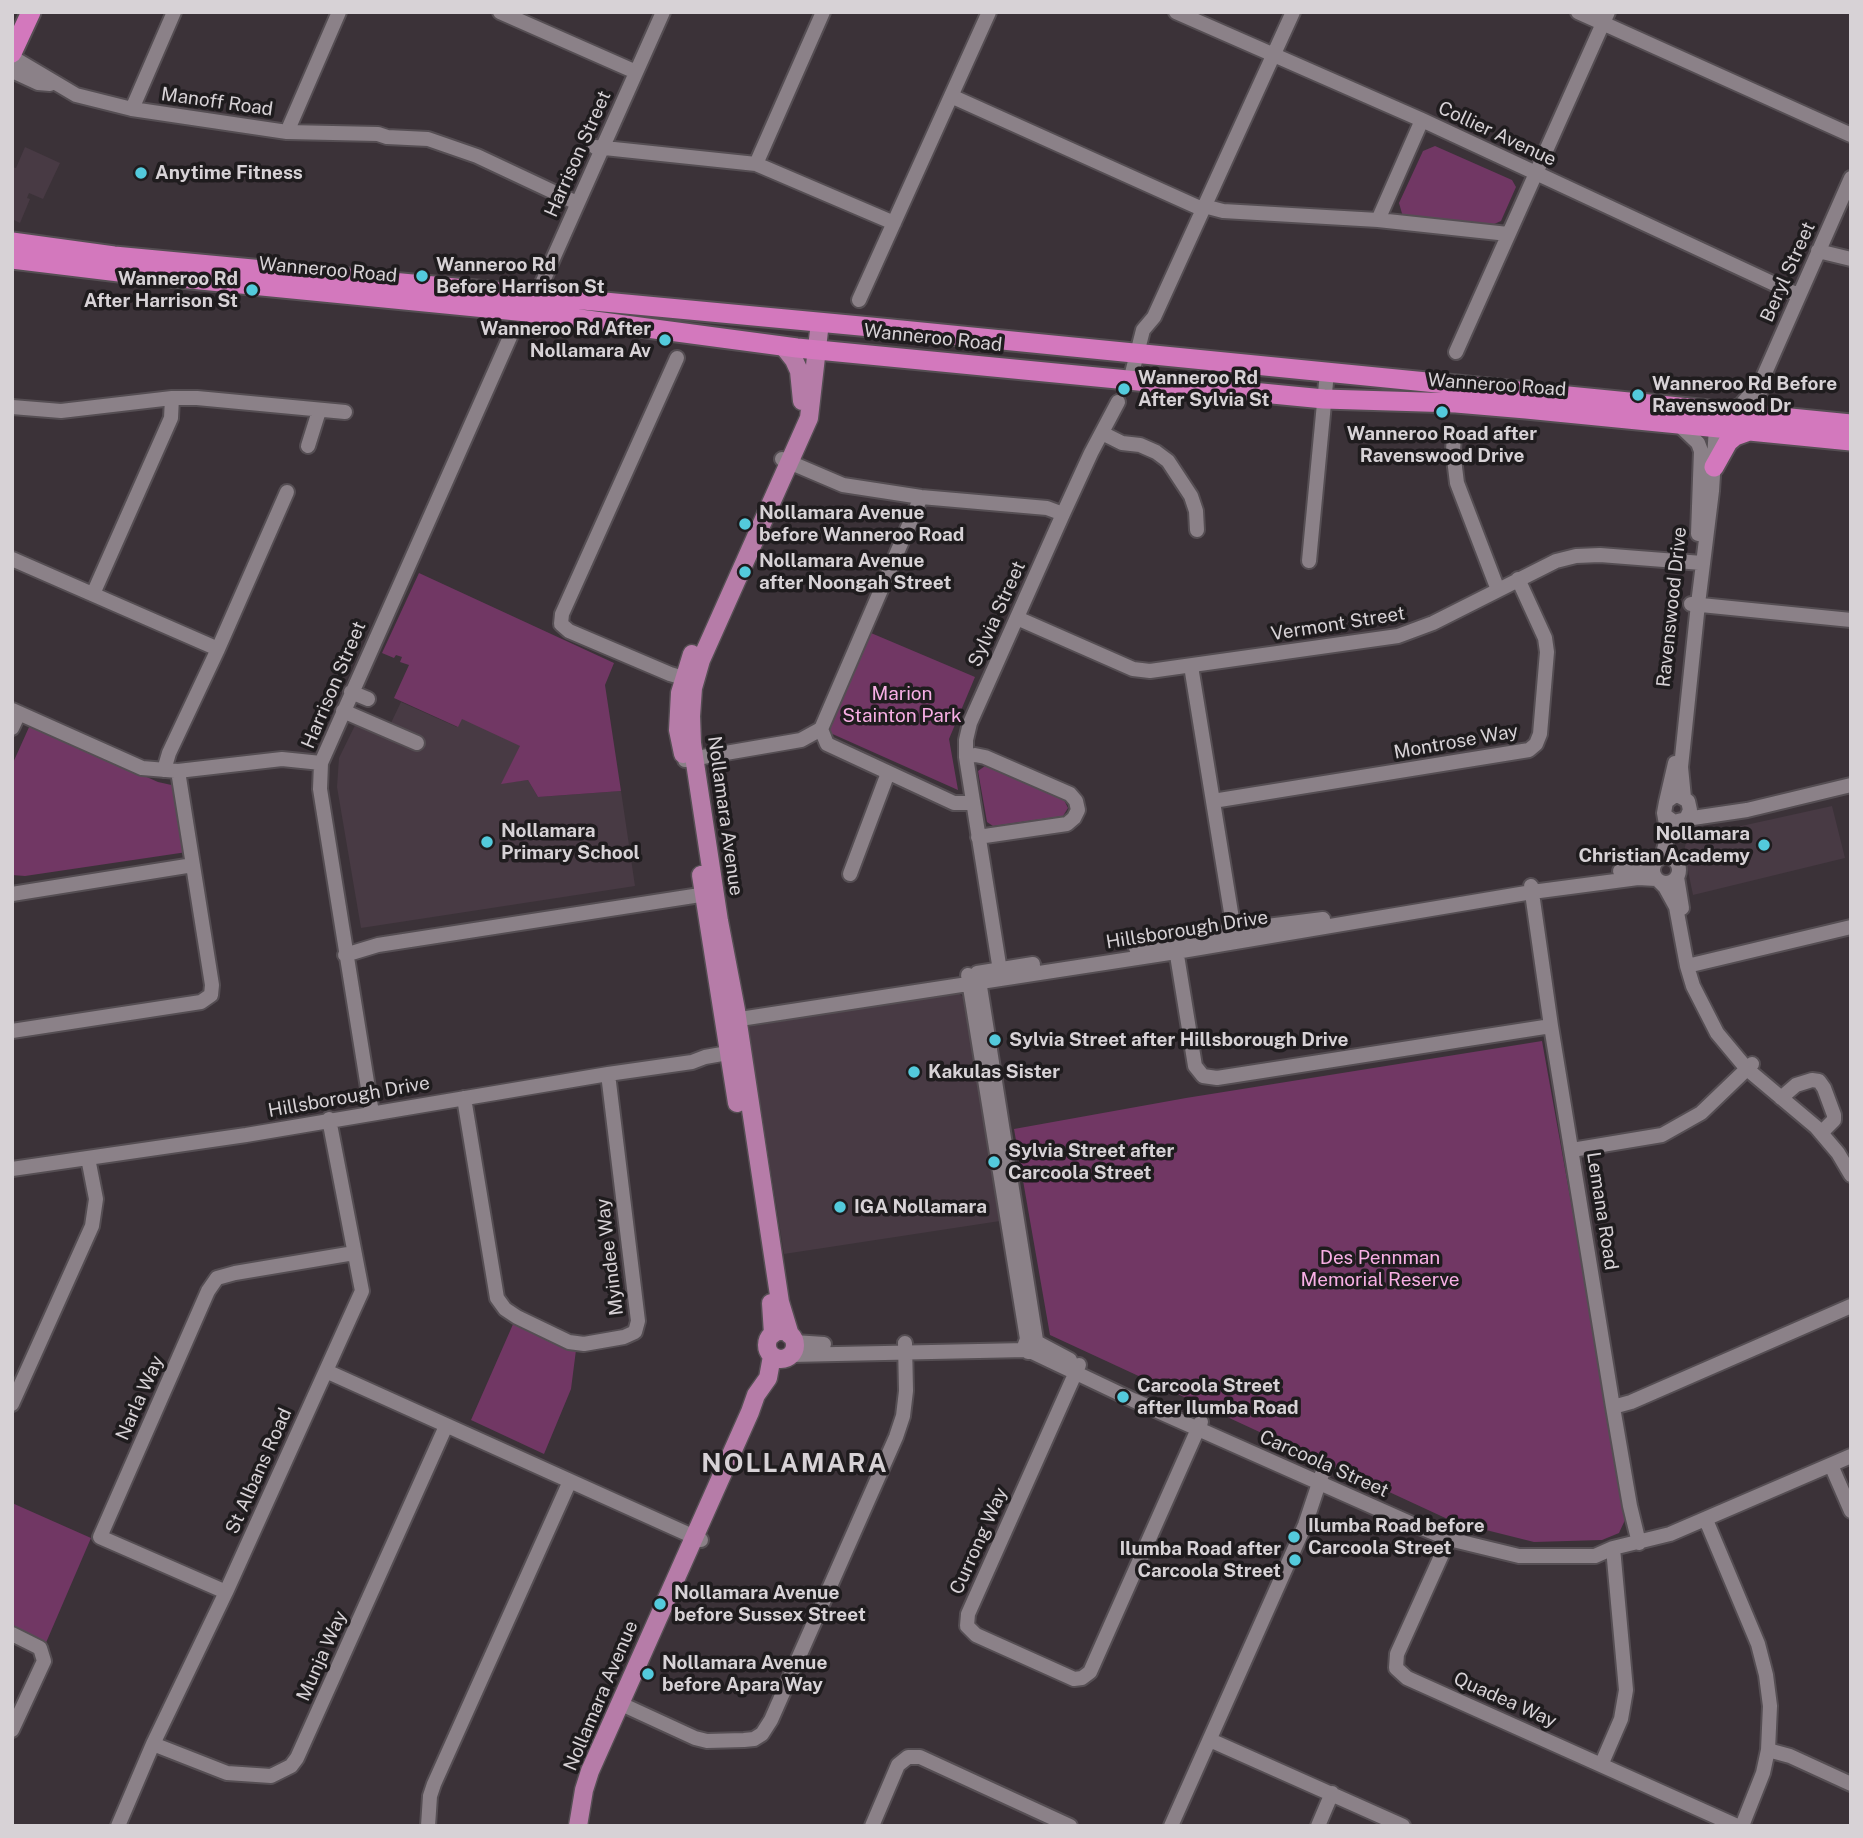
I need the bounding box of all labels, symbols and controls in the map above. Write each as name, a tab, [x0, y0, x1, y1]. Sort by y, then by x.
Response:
street label: Manoff Road	[160, 83, 274, 121]
street label: Harrison Street	[540, 87, 616, 221]
street label: Collier Avenue	[1434, 97, 1560, 171]
place label: Anytime Fitness	[155, 162, 303, 184]
marker: Anytime Fitness	[133, 165, 149, 181]
street label: Beryl Street	[1756, 218, 1820, 326]
street label: Wanneroo Road	[258, 253, 398, 287]
place label: Wanneroo Rd Before Harrison St	[436, 254, 605, 298]
place label: Wanneroo Rd After Harrison St	[84, 268, 238, 312]
marker: Wanneroo Rd Before Harrison St	[414, 268, 430, 284]
marker: Wanneroo Rd After Harrison St	[244, 282, 260, 298]
place label: Wanneroo Rd After Nollamara Av	[480, 318, 651, 362]
street label: Wanneroo Road	[863, 319, 1003, 357]
marker: Wanneroo Rd After Nollamara Av	[657, 332, 673, 348]
place label: Wanneroo Rd After Sylvia St	[1138, 367, 1269, 411]
street label: Wanneroo Road	[1427, 369, 1567, 401]
place label: Wanneroo Rd Before Ravenswood Dr	[1652, 373, 1837, 417]
marker: Wanneroo Rd After Sylvia St	[1116, 381, 1132, 397]
marker: Wanneroo Rd Before Ravenswood Dr	[1630, 387, 1646, 403]
marker: Wanneroo Road after Ravenswood Drive	[1434, 404, 1450, 420]
place label: Wanneroo Road after Ravenswood Drive	[1347, 423, 1537, 467]
place label: Nollamara Avenue before Wanneroo Road	[759, 502, 964, 546]
marker: Nollamara Avenue before Wanneroo Road	[737, 516, 753, 532]
street label: Ravenswood Drive	[1652, 526, 1692, 688]
place label: Nollamara Avenue after Noongah Street	[759, 550, 951, 594]
street label: Sylvia Street	[964, 558, 1030, 670]
marker: Nollamara Avenue after Noongah Street	[737, 564, 753, 580]
street label: Vermont Street	[1269, 602, 1407, 646]
street label: Harrison Street	[297, 618, 371, 752]
park label: Marion Stainton Park	[842, 683, 962, 727]
street label: Montrose Way	[1392, 720, 1520, 764]
street label: Nollamara Avenue	[703, 735, 747, 897]
place label: Nollamara Primary School	[501, 820, 640, 864]
place label: Nollamara Christian Academy	[1578, 823, 1750, 867]
marker: Nollamara Primary School	[479, 834, 495, 850]
marker: Nollamara Christian Academy	[1756, 837, 1772, 853]
street label: Hillsborough Drive	[1104, 906, 1270, 954]
place label: Sylvia Street after Hillsborough Drive	[1009, 1029, 1348, 1051]
marker: Sylvia Street after Hillsborough Drive	[987, 1032, 1003, 1048]
place label: Kakulas Sister	[928, 1061, 1060, 1083]
marker: Kakulas Sister	[906, 1064, 922, 1080]
street label: Hillsborough Drive	[266, 1072, 432, 1122]
place label: Sylvia Street after Carcoola Street	[1008, 1140, 1174, 1184]
street label: Lemana Road	[1581, 1150, 1623, 1272]
marker: Sylvia Street after Carcoola Street	[986, 1154, 1002, 1170]
place label: IGA Nollamara	[854, 1196, 987, 1218]
street label: Myindee Way	[592, 1197, 628, 1317]
marker: IGA Nollamara	[832, 1199, 848, 1215]
park label: Des Pennman Memorial Reserve	[1300, 1247, 1460, 1291]
street label: Narla Way	[111, 1352, 169, 1444]
place label: Carcoola Street after Ilumba Road	[1137, 1375, 1299, 1419]
marker: Carcoola Street after Ilumba Road	[1115, 1389, 1131, 1405]
street label: St Albans Road	[221, 1405, 297, 1537]
street label: Carcoola Street	[1256, 1425, 1392, 1503]
district label: NOLLAMARA	[702, 1448, 888, 1480]
street label: Currong Way	[945, 1484, 1013, 1598]
place label: Ilumba Road before Carcoola Street	[1308, 1515, 1485, 1559]
marker: Ilumba Road before Carcoola Street	[1286, 1529, 1302, 1545]
place label: Ilumba Road after Carcoola Street	[1119, 1538, 1281, 1582]
marker: Ilumba Road after Carcoola Street	[1287, 1552, 1303, 1568]
place label: Nollamara Avenue before Sussex Street	[674, 1582, 866, 1626]
marker: Nollamara Avenue before Sussex Street	[652, 1596, 668, 1612]
street label: Munja Way	[292, 1607, 352, 1705]
street label: Nollamara Avenue	[559, 1617, 643, 1775]
place label: Nollamara Avenue before Apara Way	[662, 1652, 827, 1696]
marker: Nollamara Avenue before Apara Way	[640, 1666, 656, 1682]
street label: Quadea Way	[1450, 1667, 1560, 1733]

